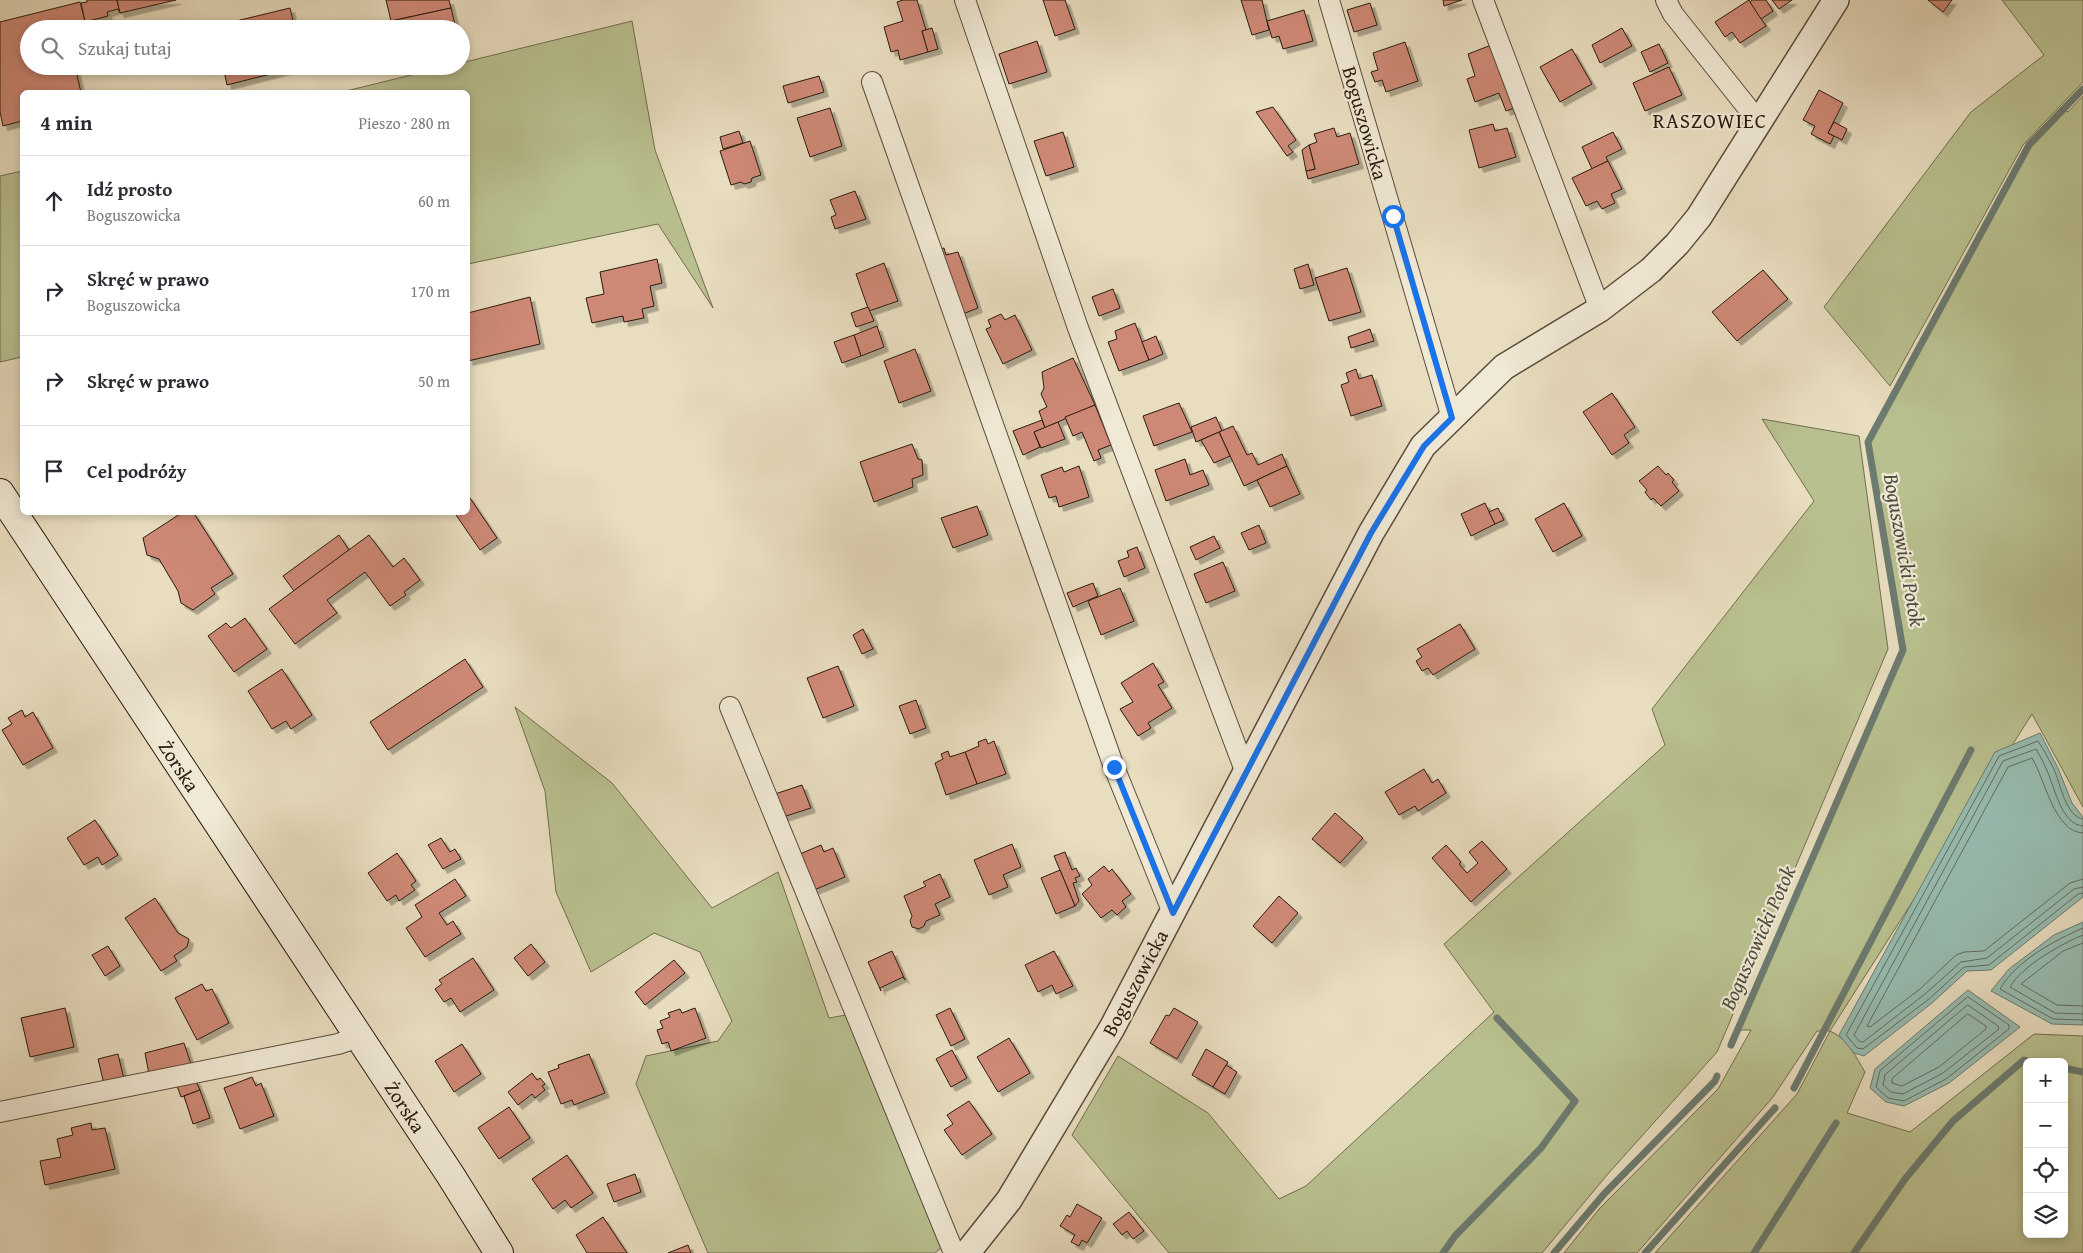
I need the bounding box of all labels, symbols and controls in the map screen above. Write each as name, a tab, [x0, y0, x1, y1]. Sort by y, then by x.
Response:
search box	[20, 20, 470, 75]
icon: search	[38, 34, 66, 62]
text: Szukaj tutaj	[78, 34, 172, 62]
street label: Boguszowicka	[1335, 63, 1396, 184]
district label: RASZOWIEC	[1653, 105, 1767, 136]
text: 4 min	[40, 107, 92, 138]
text: Pieszo · 280 m	[358, 111, 450, 135]
text: Idź prosto	[87, 175, 172, 203]
icon: ahead	[40, 187, 68, 215]
text: 60 m	[418, 189, 450, 213]
text: Boguszowicka	[87, 203, 181, 227]
route start	[1382, 205, 1405, 228]
text: Skręć w prawo	[87, 265, 209, 293]
icon: right	[40, 277, 68, 305]
text: 170 m	[410, 279, 450, 303]
text: Boguszowicka	[87, 293, 181, 317]
icon: right	[40, 367, 68, 395]
text: Skręć w prawo	[87, 367, 209, 395]
text: 50 m	[418, 369, 450, 393]
icon: arrive	[40, 457, 68, 485]
text: Cel podróży	[87, 457, 187, 485]
water label: Boguszowicki Potok	[1876, 470, 1933, 629]
street label: Żorska	[152, 734, 207, 798]
route end	[1103, 756, 1126, 779]
water label: Boguszowicki Potok	[1711, 860, 1803, 1016]
street label: Boguszowicka	[1094, 924, 1175, 1041]
map controls	[2023, 1058, 2068, 1238]
button: +	[2023, 1058, 2068, 1103]
street label: Żorska	[378, 1075, 433, 1139]
button: −	[2023, 1103, 2068, 1148]
button: locate	[2023, 1148, 2068, 1193]
button: layers	[2023, 1193, 2068, 1238]

